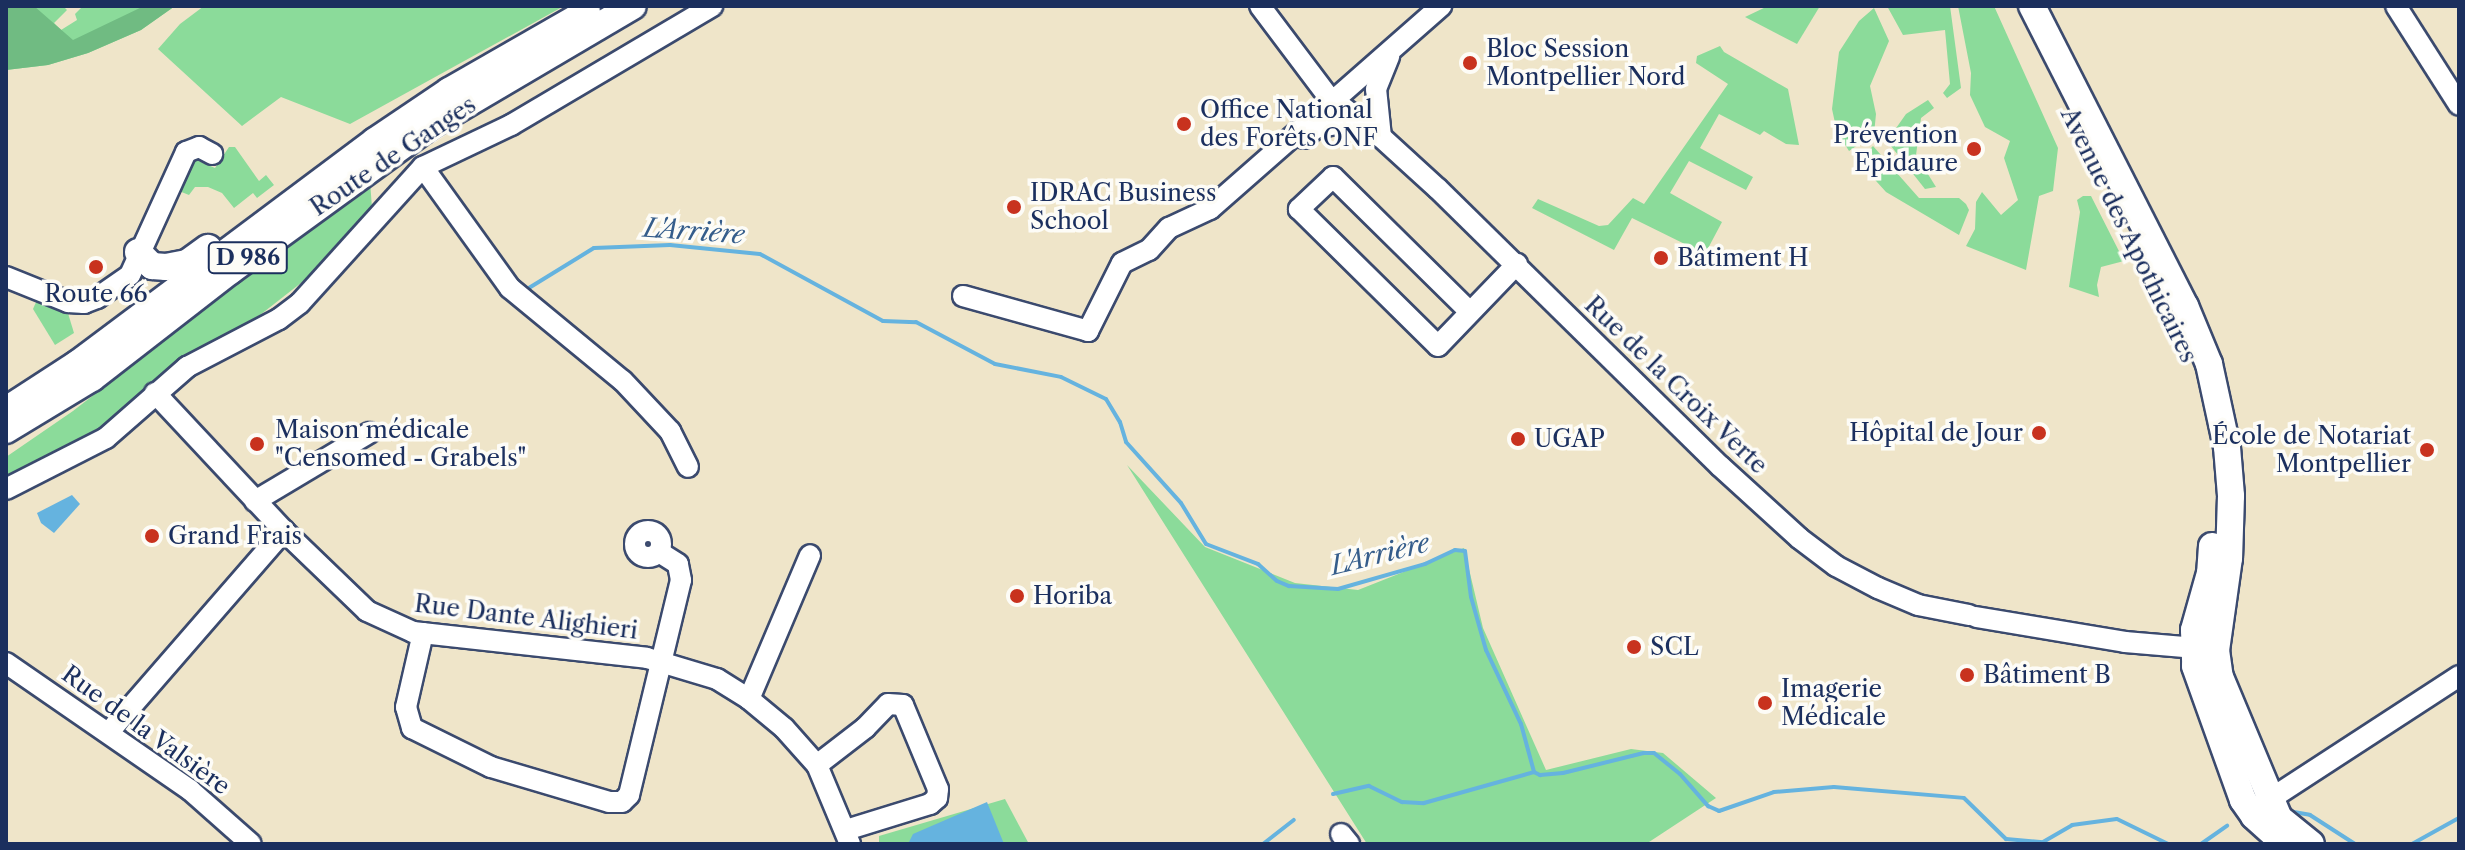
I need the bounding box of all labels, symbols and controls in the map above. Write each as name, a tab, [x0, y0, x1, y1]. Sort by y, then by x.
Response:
place label: Bloc Session Montpellier Nord	[1486, 35, 1686, 91]
marker: Bloc Session Montpellier Nord	[1461, 54, 1479, 72]
street label: Route de Ganges	[305, 90, 481, 222]
place label: Office National des Forêts ONF	[1200, 96, 1378, 152]
street label: Avenue des Apothicaires	[2054, 102, 2204, 368]
marker: Office National des Forêts ONF	[1175, 115, 1193, 133]
place label: Prévention Epidaure	[1833, 121, 1958, 177]
marker: Prévention Epidaure	[1965, 140, 1983, 158]
place label: IDRAC Business School	[1030, 179, 1216, 235]
marker: IDRAC Business School	[1005, 198, 1023, 216]
water label: L'Arrière	[643, 213, 745, 251]
road number: D 986	[206, 240, 290, 276]
place label: Bâtiment H	[1677, 244, 1808, 272]
marker: Bâtiment H	[1652, 249, 1670, 267]
marker: Route 66	[87, 258, 105, 276]
place label: Route 66	[44, 280, 148, 308]
street label: Rue de la Croix Verte	[1578, 290, 1774, 480]
place label: Maison médicale "Censomed - Grabels"	[275, 416, 526, 472]
place label: Hôpital de Jour	[1849, 419, 2023, 447]
place label: École de Notariat Montpellier	[2212, 422, 2411, 478]
marker: Hôpital de Jour	[2030, 424, 2048, 442]
place label: UGAP	[1534, 425, 1605, 453]
marker: UGAP	[1509, 430, 1527, 448]
marker: Maison médicale "Censomed - Grabels"	[246, 433, 268, 455]
marker: École de Notariat Montpellier	[2418, 441, 2436, 459]
place label: Grand Frais	[168, 522, 302, 550]
marker: Grand Frais	[143, 527, 161, 545]
water label: L'Arrière	[1327, 528, 1433, 582]
place label: Horiba	[1033, 582, 1112, 610]
marker: Horiba	[1008, 587, 1026, 605]
street label: Rue Dante Alighieri	[412, 589, 640, 645]
place label: SCL	[1650, 633, 1699, 661]
marker: SCL	[1625, 638, 1643, 656]
street label: Rue de la Valsière	[56, 659, 236, 801]
place label: Bâtiment B	[1983, 661, 2111, 689]
marker: Bâtiment B	[1958, 666, 1976, 684]
place label: Imagerie Médicale	[1781, 675, 1886, 731]
marker: Imagerie Médicale	[1756, 694, 1774, 712]

